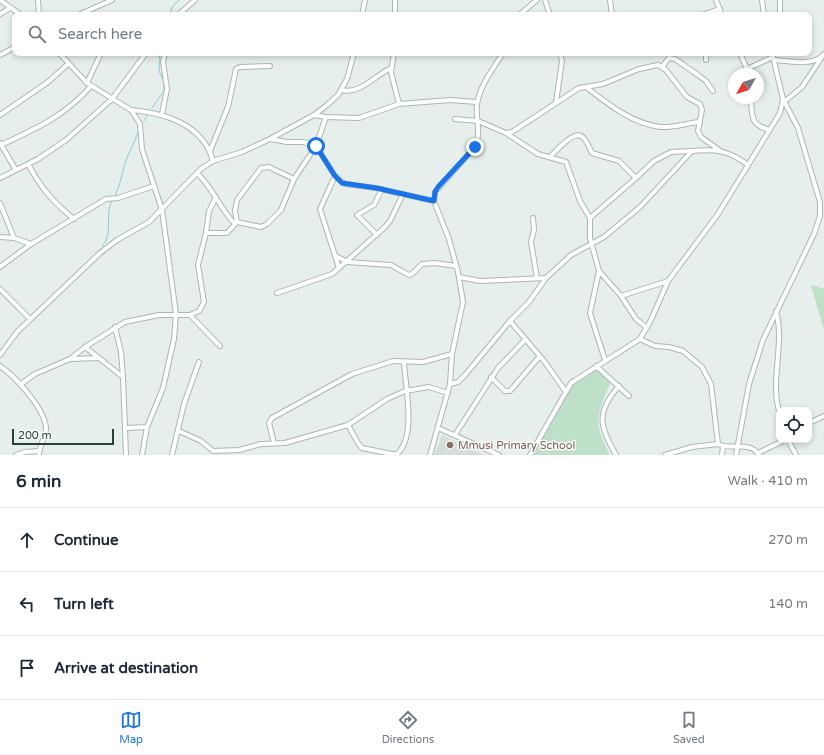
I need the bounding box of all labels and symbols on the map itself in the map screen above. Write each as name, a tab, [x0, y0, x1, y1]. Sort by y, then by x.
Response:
north arrow	[728, 68, 764, 104]
route start	[307, 137, 325, 155]
route end	[466, 138, 484, 156]
scale bar	[12, 427, 114, 446]
place label: Mmusi Primary School	[458, 439, 575, 452]
marker: Mmusi Primary School	[445, 440, 455, 450]

